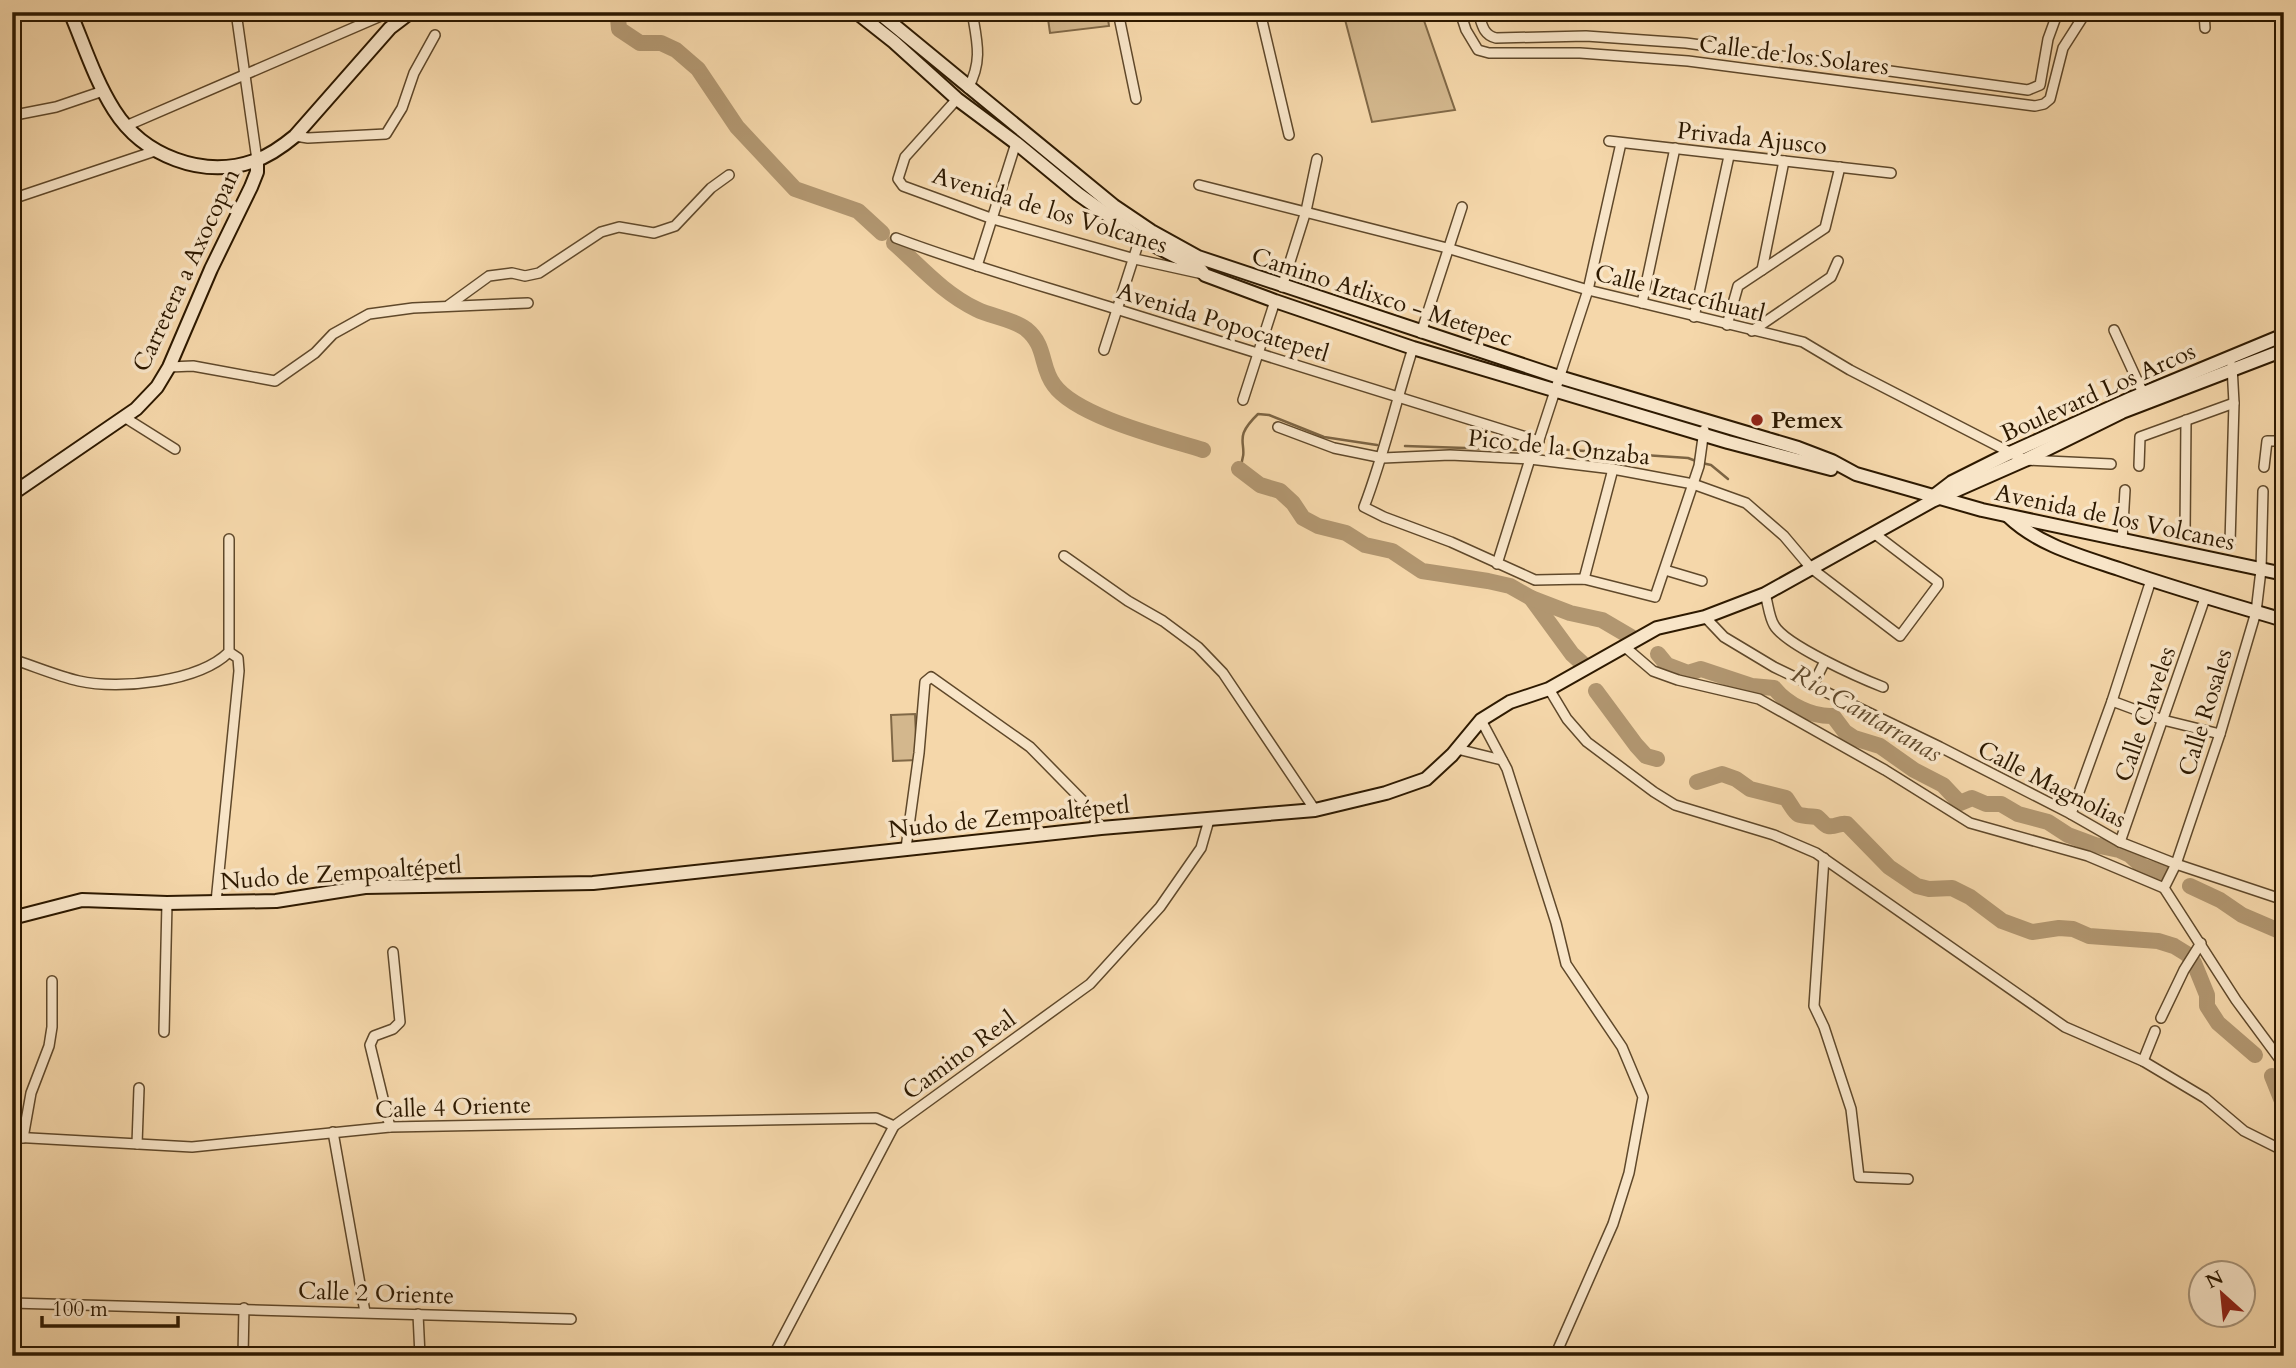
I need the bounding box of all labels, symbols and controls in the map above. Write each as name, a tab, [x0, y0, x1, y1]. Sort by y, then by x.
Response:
street label: Calle de los Solares	[1697, 27, 1891, 84]
street label: Privada Ajusco	[1675, 114, 1829, 163]
street label: Avenida de los Volcanes	[928, 159, 1172, 262]
street label: Carretera a Axocopan	[125, 163, 248, 377]
street label: Camino Atlixco - Metepec	[1247, 240, 1517, 355]
street label: Calle Iztaccíhuatl	[1591, 256, 1768, 331]
street label: Avenida Popocatepetl	[1113, 275, 1333, 370]
street label: Boulevard Los Arcos	[1996, 335, 2201, 450]
place label: Pemex	[1771, 404, 1843, 437]
marker: Pemex	[1749, 412, 1765, 428]
street label: Pico de la Onzaba	[1466, 422, 1652, 474]
street label: Avenida de los Volcanes	[1992, 476, 2238, 559]
street label: Calle Claveles	[2107, 642, 2184, 786]
street label: Calle Rosales	[2171, 645, 2240, 780]
water label: Rio Cantarranas	[1785, 656, 1949, 771]
street label: Calle Magnolias	[1972, 733, 2132, 836]
street label: Nudo de Zempoaltépetl	[887, 788, 1131, 847]
street label: Nudo de Zempoaltépetl	[219, 849, 463, 898]
street label: Camino Real	[896, 1003, 1023, 1108]
street label: Calle 4 Oriente	[374, 1088, 532, 1127]
north arrow	[2188, 1260, 2258, 1330]
text: N	[2201, 1264, 2228, 1295]
street label: Calle 2 Oriente	[297, 1274, 455, 1313]
scale bar	[42, 1284, 178, 1328]
text: 100 m	[52, 1295, 108, 1324]

